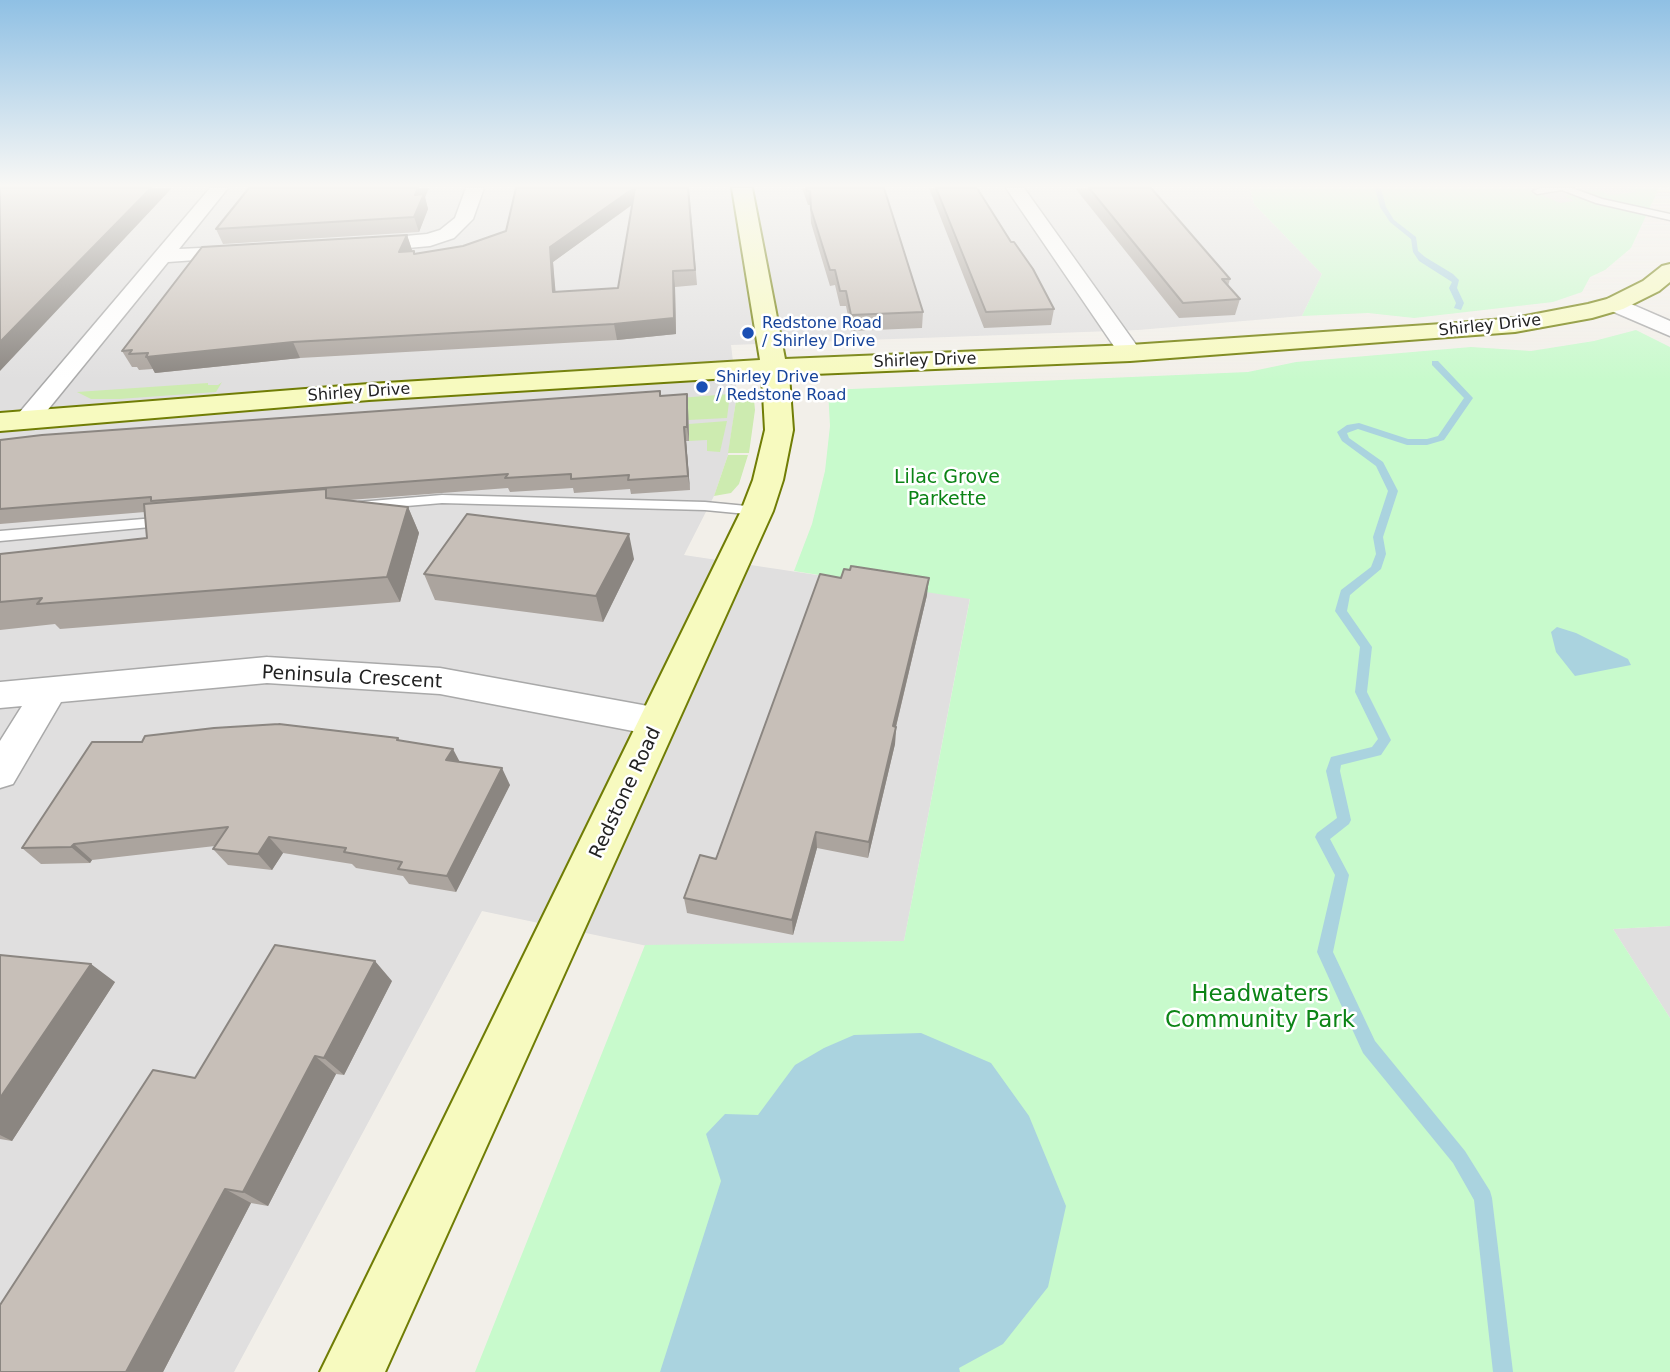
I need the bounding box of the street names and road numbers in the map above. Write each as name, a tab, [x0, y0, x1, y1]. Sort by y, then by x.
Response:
street label: Shirley Drive	[1438, 311, 1542, 341]
street label: Shirley Drive	[873, 350, 977, 372]
street label: Shirley Drive	[307, 380, 411, 406]
street label: Peninsula Crescent	[261, 662, 443, 694]
street label: Redstone Road	[586, 724, 666, 862]

